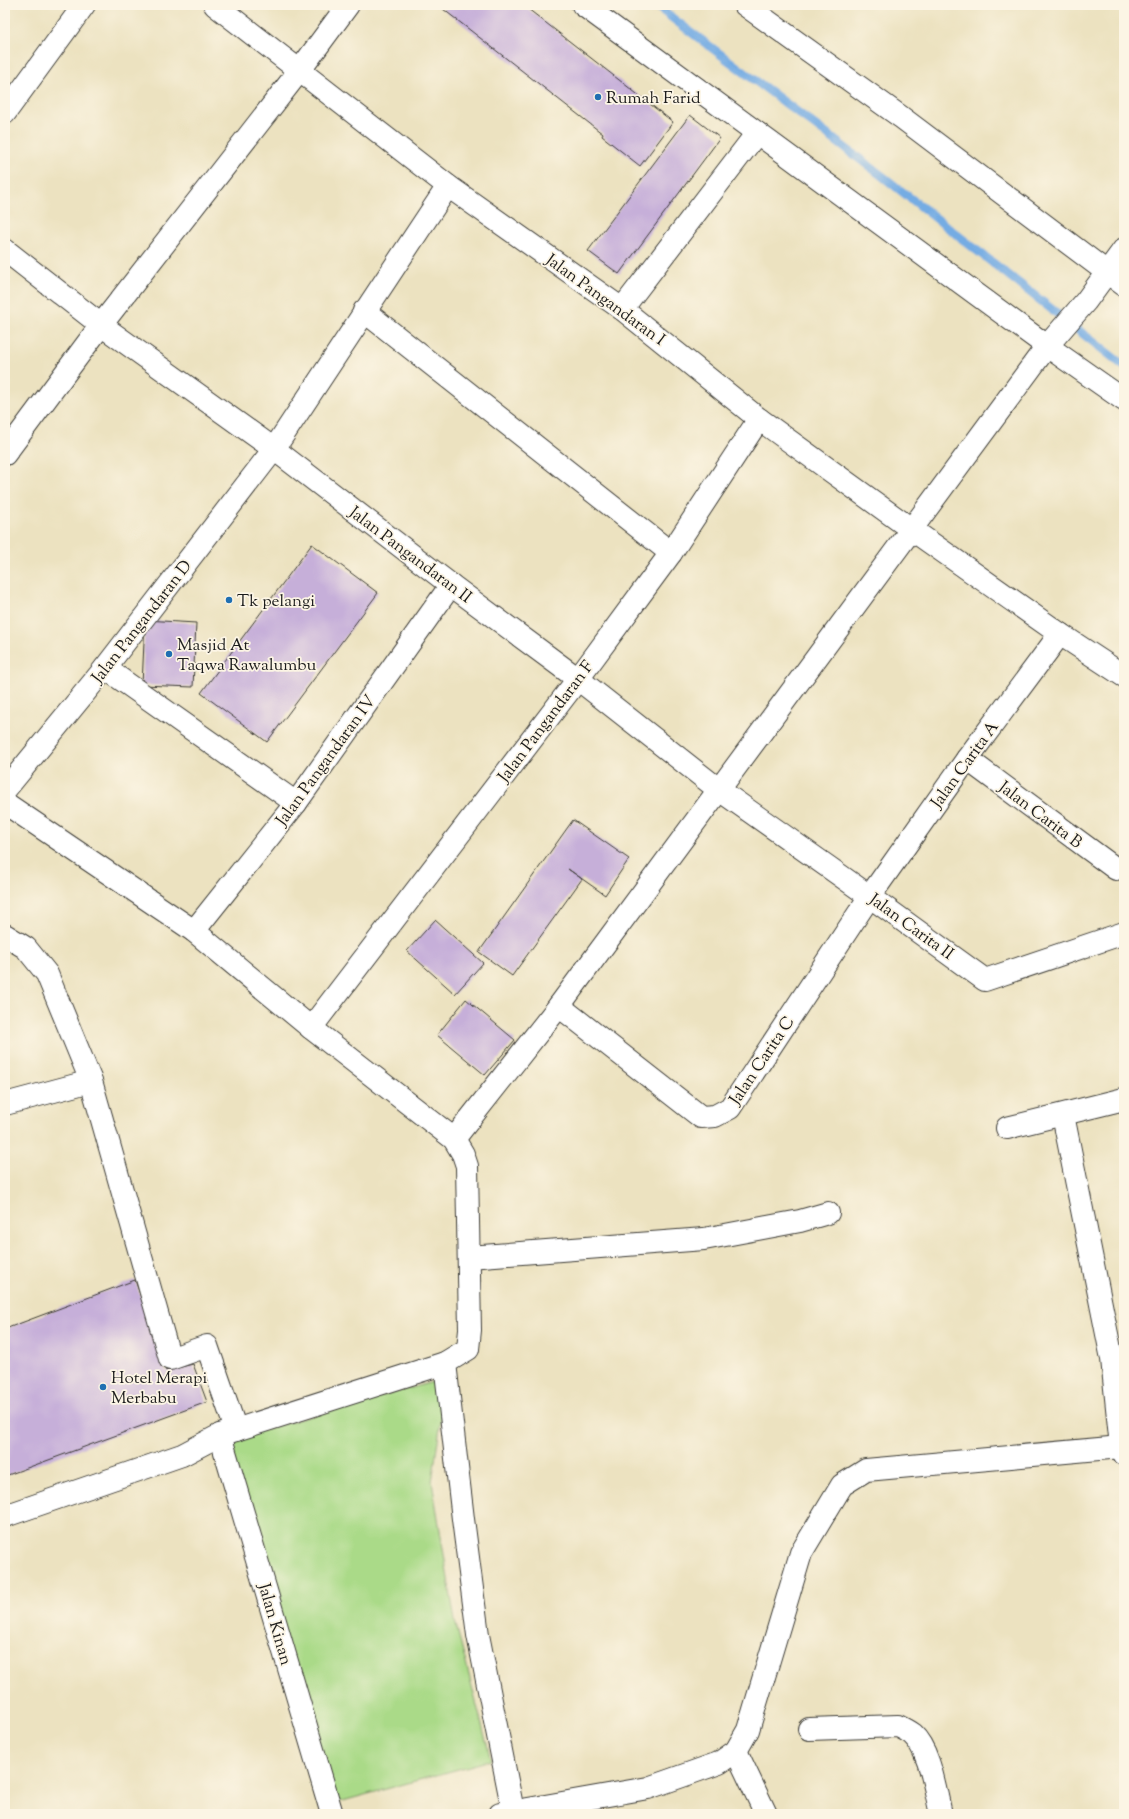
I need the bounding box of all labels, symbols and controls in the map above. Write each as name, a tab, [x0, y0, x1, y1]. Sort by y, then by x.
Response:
place label: Rumah Farid	[606, 87, 701, 111]
marker: Rumah Farid	[593, 92, 603, 102]
street label: Jalan Pangandaran I	[539, 248, 670, 353]
street label: Jalan Pangandaran II	[343, 501, 477, 610]
street label: Jalan Pangandaran D	[86, 555, 198, 690]
place label: Tk pelangi	[237, 590, 315, 614]
marker: Tk pelangi	[224, 595, 234, 605]
place label: Masjid At Taqwa Rawalumbu	[177, 634, 316, 678]
marker: Masjid At Taqwa Rawalumbu	[164, 649, 174, 659]
street label: Jalan Pangandaran F	[492, 656, 601, 789]
street label: Jalan Pangandaran IV	[270, 691, 382, 832]
street label: Jalan Carita A	[925, 717, 1005, 814]
street label: Jalan Carita B	[992, 776, 1087, 855]
street label: Jalan Carita II	[863, 888, 959, 967]
street label: Jalan Carita C	[724, 1012, 801, 1111]
place label: Hotel Merapi Merbabu	[111, 1367, 207, 1411]
marker: Hotel Merapi Merbabu	[98, 1382, 108, 1392]
street label: Jalan Kinan	[251, 1580, 297, 1668]

